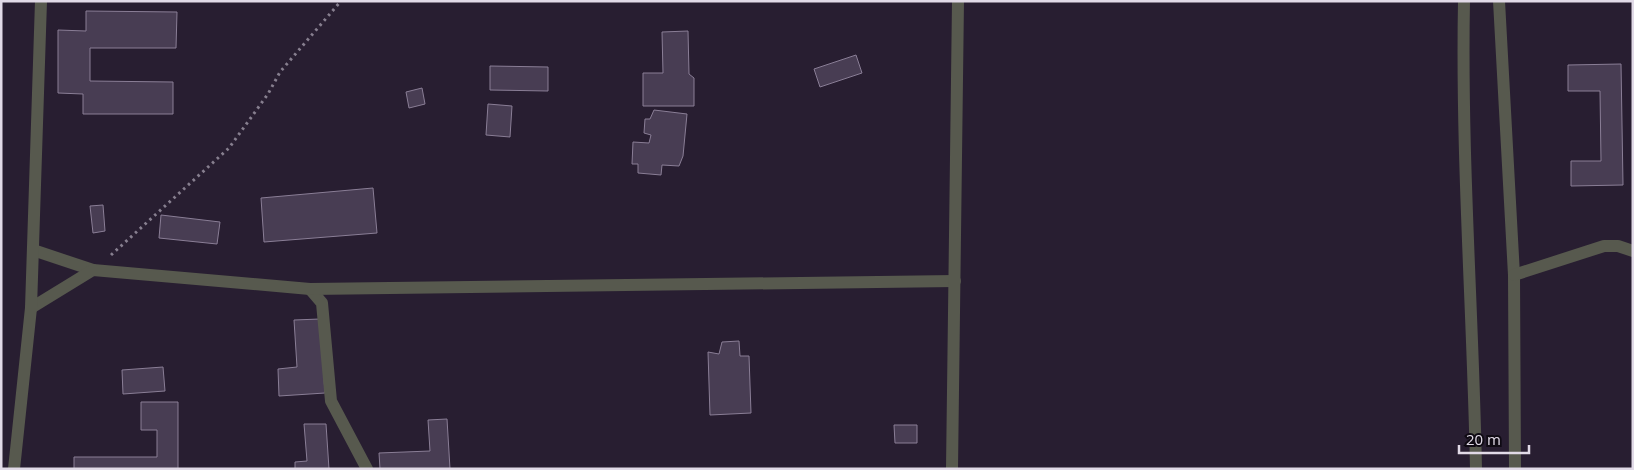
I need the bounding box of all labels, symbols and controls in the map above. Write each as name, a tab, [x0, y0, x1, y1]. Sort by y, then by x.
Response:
scale bar	[1459, 422, 1529, 454]
text: 20 m	[1466, 429, 1501, 449]

